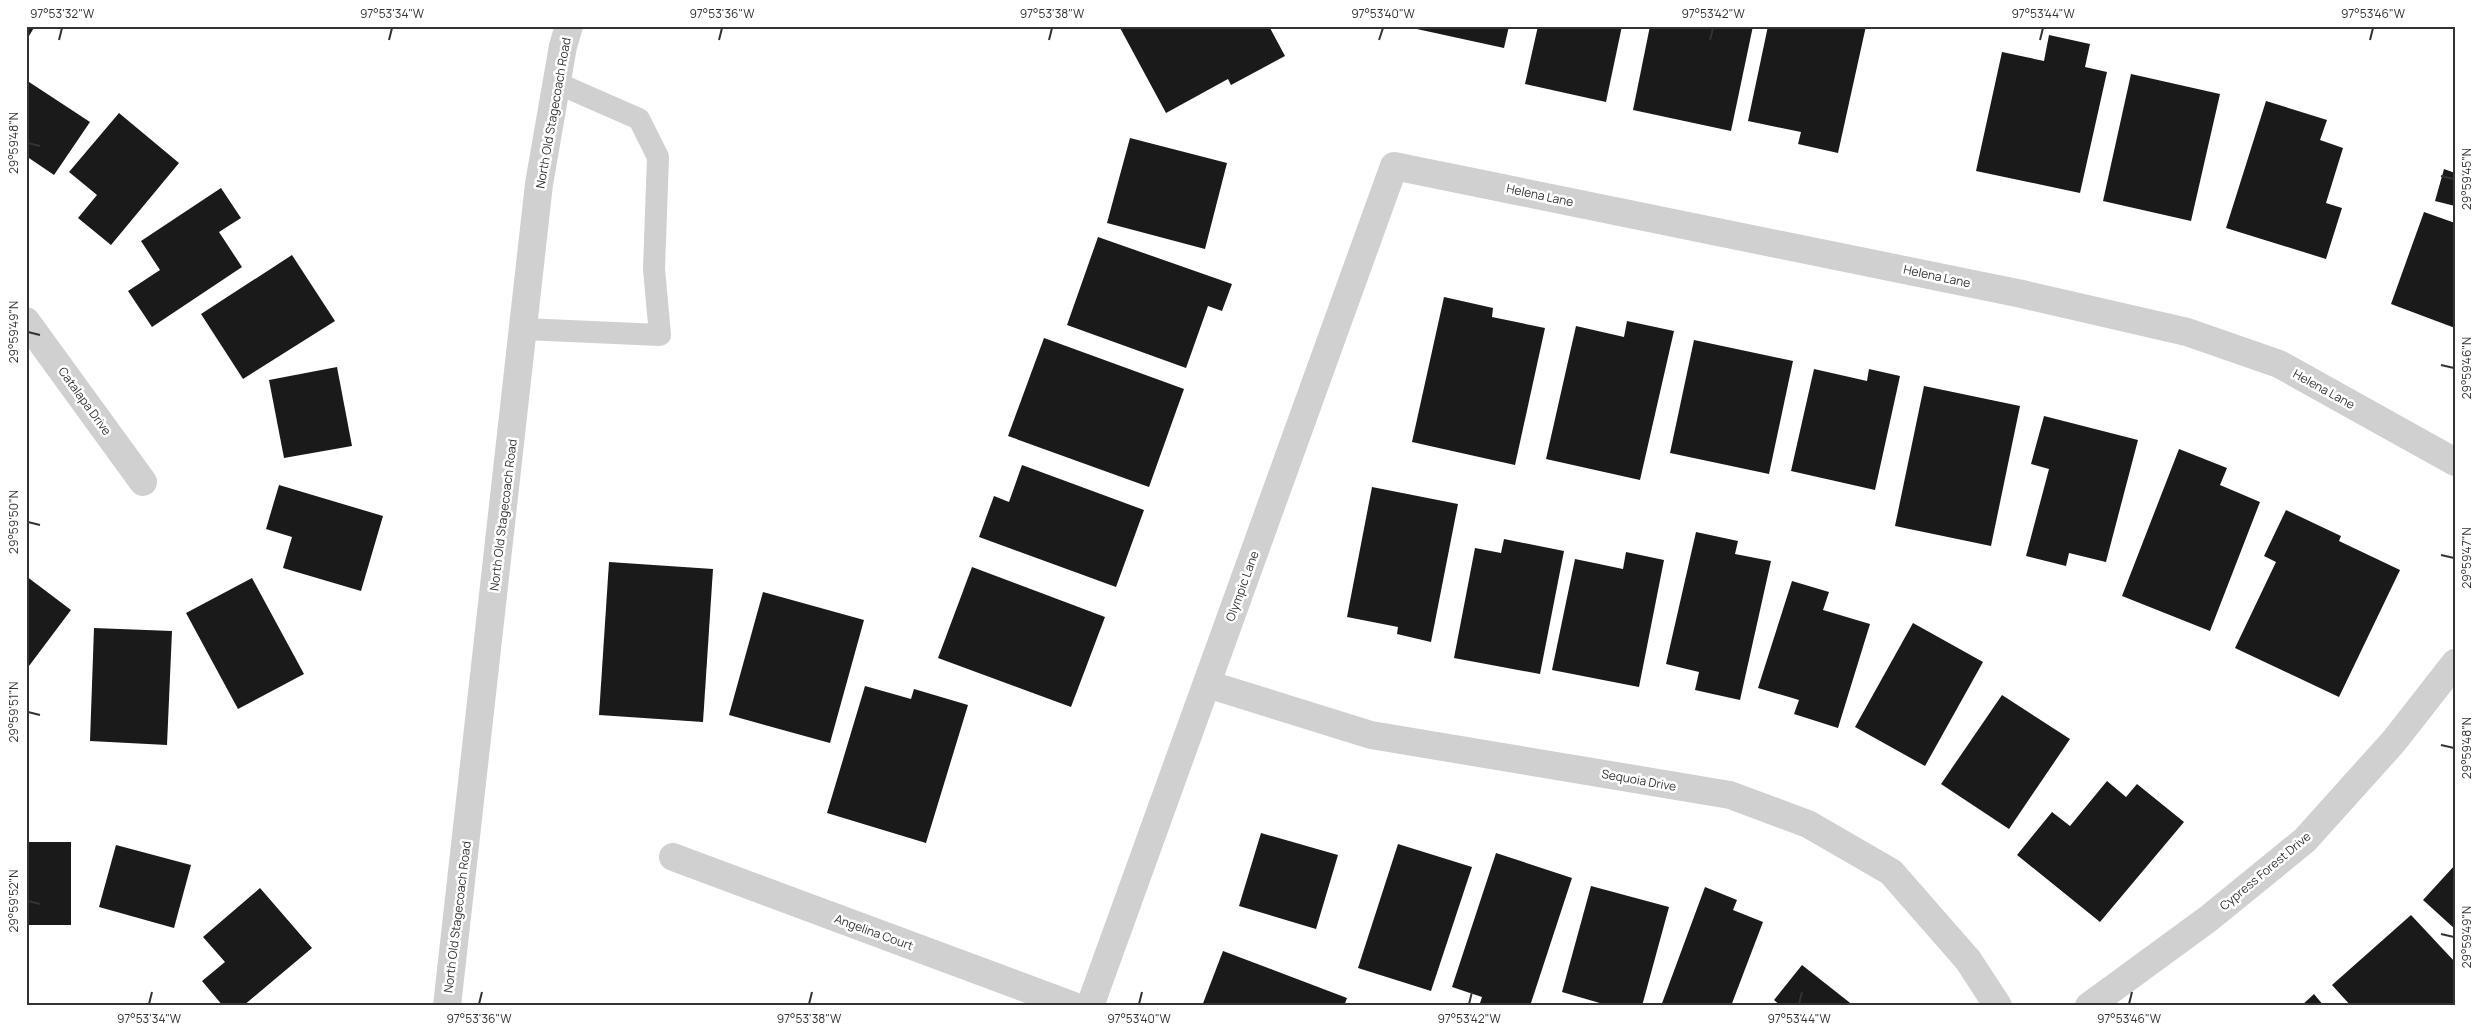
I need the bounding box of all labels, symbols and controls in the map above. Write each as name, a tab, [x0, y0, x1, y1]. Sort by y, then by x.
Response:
text: 97°53'32"W	[30, 5, 95, 22]
text: 97°53'34"W	[360, 5, 425, 22]
text: 97°53'36"W	[690, 5, 755, 22]
text: 97°53'38"W	[1020, 5, 1085, 22]
text: 97°53'40"W	[1351, 5, 1416, 22]
text: 97°53'42"W	[1681, 5, 1745, 22]
text: 97°53'44"W	[2011, 5, 2075, 22]
text: 97°53'46"W	[2341, 5, 2406, 22]
street label: North Old Stagecoach Road	[531, 36, 575, 190]
text: 29°59'48"N	[5, 112, 22, 174]
text: 29°59'45"N	[2458, 148, 2475, 210]
street label: Helena Lane	[1505, 180, 1575, 210]
street label: Helena Lane	[1902, 261, 1972, 291]
text: 29°59'49"N	[5, 301, 22, 363]
text: 29°59'46"N	[2458, 337, 2475, 399]
street label: Catalapa Drive	[54, 363, 116, 439]
street label: Helena Lane	[2290, 365, 2358, 413]
street label: North Old Stagecoach Road	[485, 438, 521, 592]
text: 29°59'50"N	[5, 490, 22, 554]
text: 29°59'47"N	[2458, 527, 2475, 589]
street label: Olympic Lane	[1221, 548, 1263, 624]
text: 29°59'51"N	[5, 681, 22, 743]
text: 29°59'48"N	[2458, 717, 2475, 779]
street label: Sequoia Drive	[1600, 765, 1678, 795]
street label: Cypress Forest Drive	[2216, 828, 2314, 914]
street label: North Old Stagecoach Road	[439, 840, 475, 994]
text: 29°59'52"N	[5, 870, 22, 932]
text: 29°59'49"N	[2458, 906, 2475, 968]
street label: Angelina Court	[832, 910, 916, 954]
text: 97°53'34"W	[117, 1010, 182, 1027]
text: 97°53'36"W	[447, 1010, 512, 1027]
text: 97°53'38"W	[777, 1010, 842, 1027]
text: 97°53'40"W	[1107, 1010, 1172, 1027]
text: 97°53'42"W	[1437, 1010, 1501, 1027]
text: 97°53'44"W	[1767, 1010, 1831, 1027]
text: 97°53'46"W	[2097, 1010, 2162, 1027]

